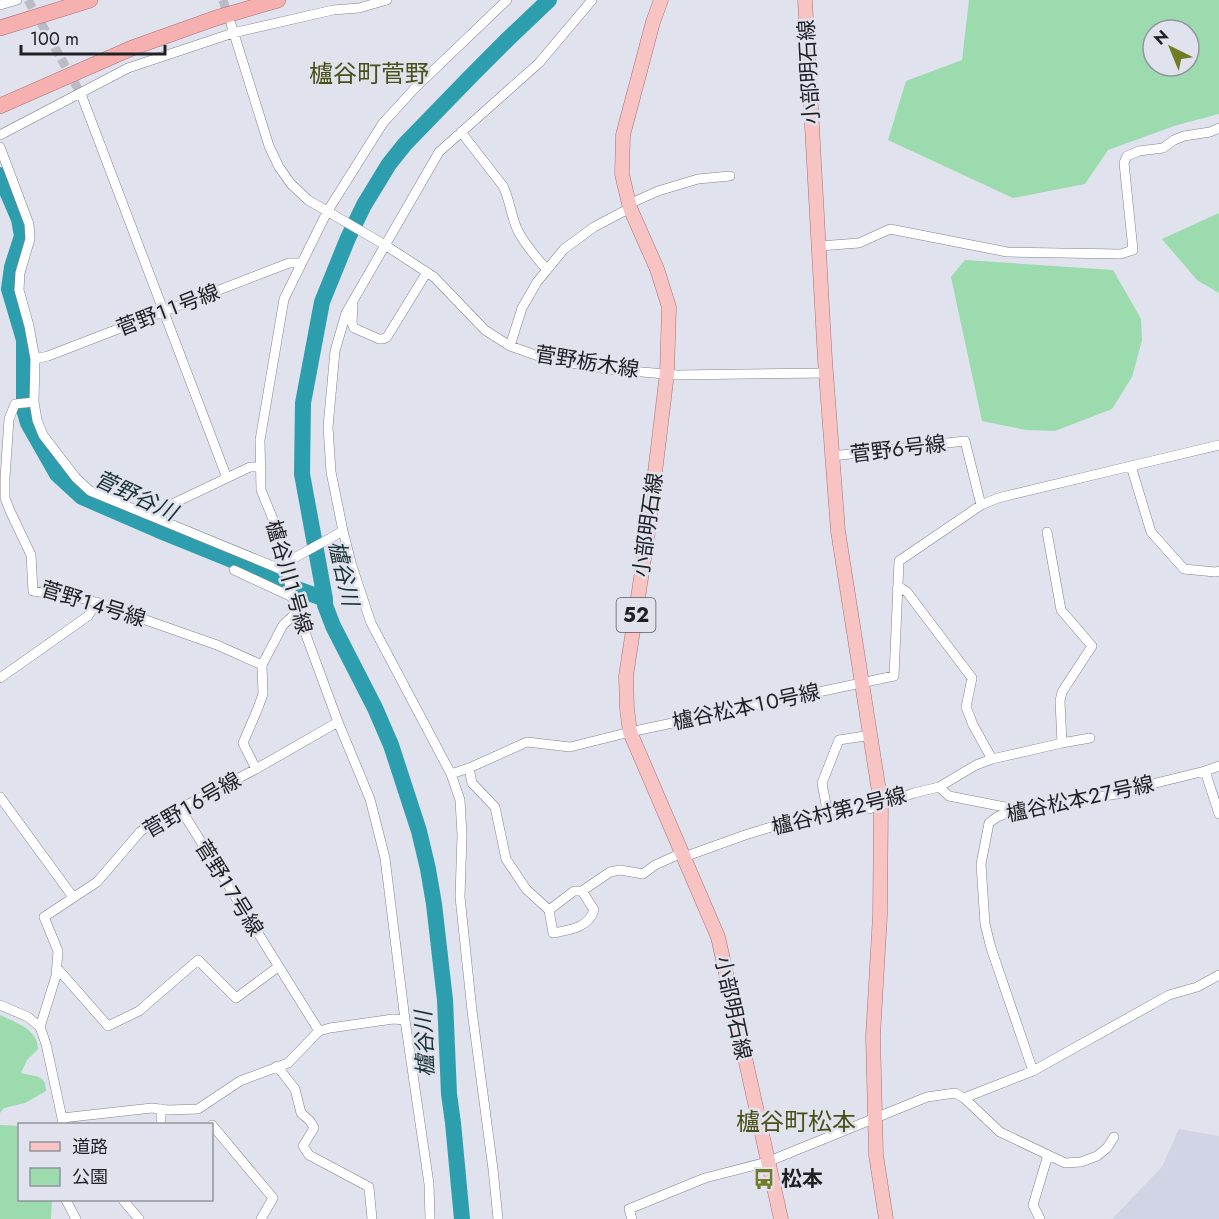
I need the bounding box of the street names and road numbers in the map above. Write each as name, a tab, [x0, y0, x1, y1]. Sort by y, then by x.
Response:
street label: 小部明石線	[791, 19, 827, 125]
street label: 菅野１１号線	[112, 277, 224, 343]
street label: 菅野栃木線	[533, 339, 641, 385]
street label: 菅野６号線	[848, 428, 948, 470]
street label: 小部明石線	[626, 471, 670, 579]
street label: 櫨谷川１号線	[258, 517, 320, 637]
street label: 菅野１４号線	[37, 574, 149, 634]
road number: 52	[616, 598, 656, 632]
street label: 櫨谷松本１０号線	[669, 677, 823, 737]
street label: 菅野１６号線	[138, 765, 246, 845]
street label: 櫨谷松本２７号線	[1003, 769, 1157, 829]
street label: 櫨谷村第２号線	[768, 780, 910, 842]
street label: 菅野１７号線	[188, 834, 270, 942]
street label: 小部明石線	[707, 954, 759, 1062]

